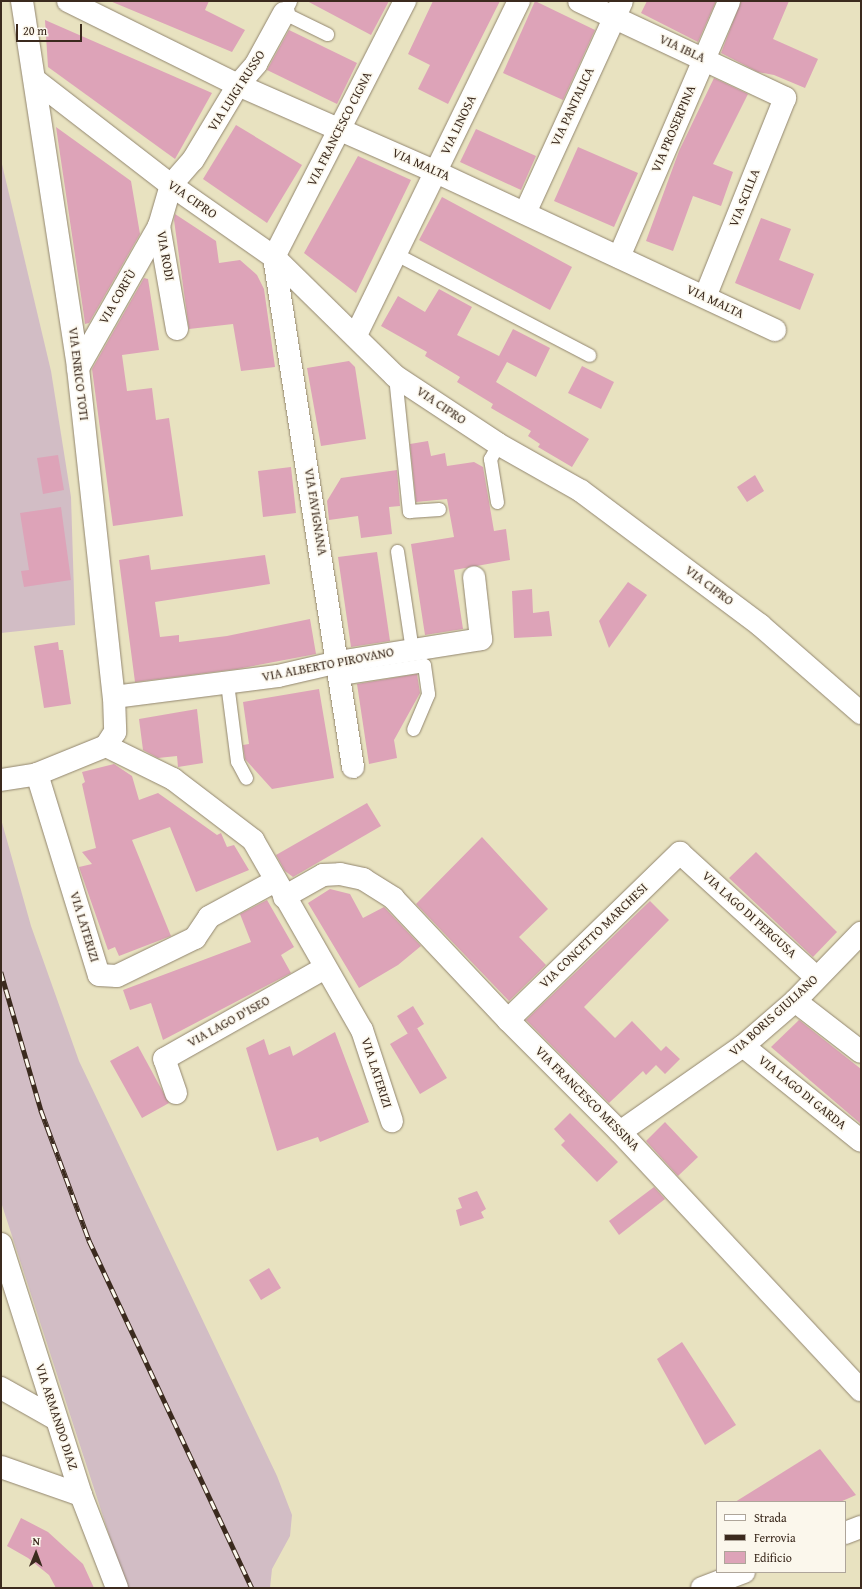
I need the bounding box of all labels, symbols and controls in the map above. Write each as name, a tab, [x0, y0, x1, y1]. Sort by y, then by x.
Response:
scale bar	[18, 16, 84, 42]
text: 20 m	[23, 22, 47, 39]
street label: VIA IBLA	[657, 32, 707, 66]
street label: VIA LUIGI RUSSO	[205, 48, 269, 134]
street label: VIA PANTALICA	[548, 65, 598, 149]
street label: VIA FRANCESCO CIGNA	[304, 69, 376, 189]
street label: VIA PROSERPINA	[649, 83, 699, 175]
street label: VIA LINOSA	[438, 93, 480, 157]
street label: VIA MALTA	[390, 145, 452, 185]
street label: VIA SCILLA	[726, 167, 764, 229]
street label: VIA CIPRO	[164, 177, 220, 223]
street label: VIA RODI	[153, 230, 177, 282]
street label: VIA CORFÙ	[96, 267, 140, 327]
street label: VIA MALTA	[684, 282, 746, 322]
street label: VIA ENRICO TOTI	[65, 326, 91, 422]
street label: VIA CIPRO	[413, 384, 469, 428]
street label: VIA FAVIGNANA	[300, 467, 330, 557]
street label: VIA CIPRO	[682, 563, 736, 609]
street label: VIA ALBERTO PIROVANO	[261, 645, 395, 685]
street label: VIA LAGO DI PERGUSA	[698, 868, 800, 962]
street label: VIA CONCETTO MARCHESI	[537, 880, 651, 992]
street label: VIA LATERIZI	[66, 890, 102, 964]
street label: VIA BORIS GIULIANO	[726, 972, 822, 1060]
street label: VIA LAGO D'ISEO	[185, 993, 273, 1051]
street label: VIA LATERIZI	[357, 1036, 395, 1110]
street label: VIA FRANCESCO MESSINA	[531, 1043, 643, 1155]
street label: VIA LAGO DI GARDA	[755, 1053, 849, 1133]
street label: VIA ARMANDO DIAZ	[31, 1362, 81, 1472]
legend	[716, 1501, 846, 1573]
text: Strada	[754, 1509, 787, 1526]
text: Ferrovia	[754, 1529, 796, 1546]
north arrow	[16, 1533, 56, 1573]
text: N	[32, 1533, 40, 1549]
text: Edificio	[754, 1549, 792, 1566]

